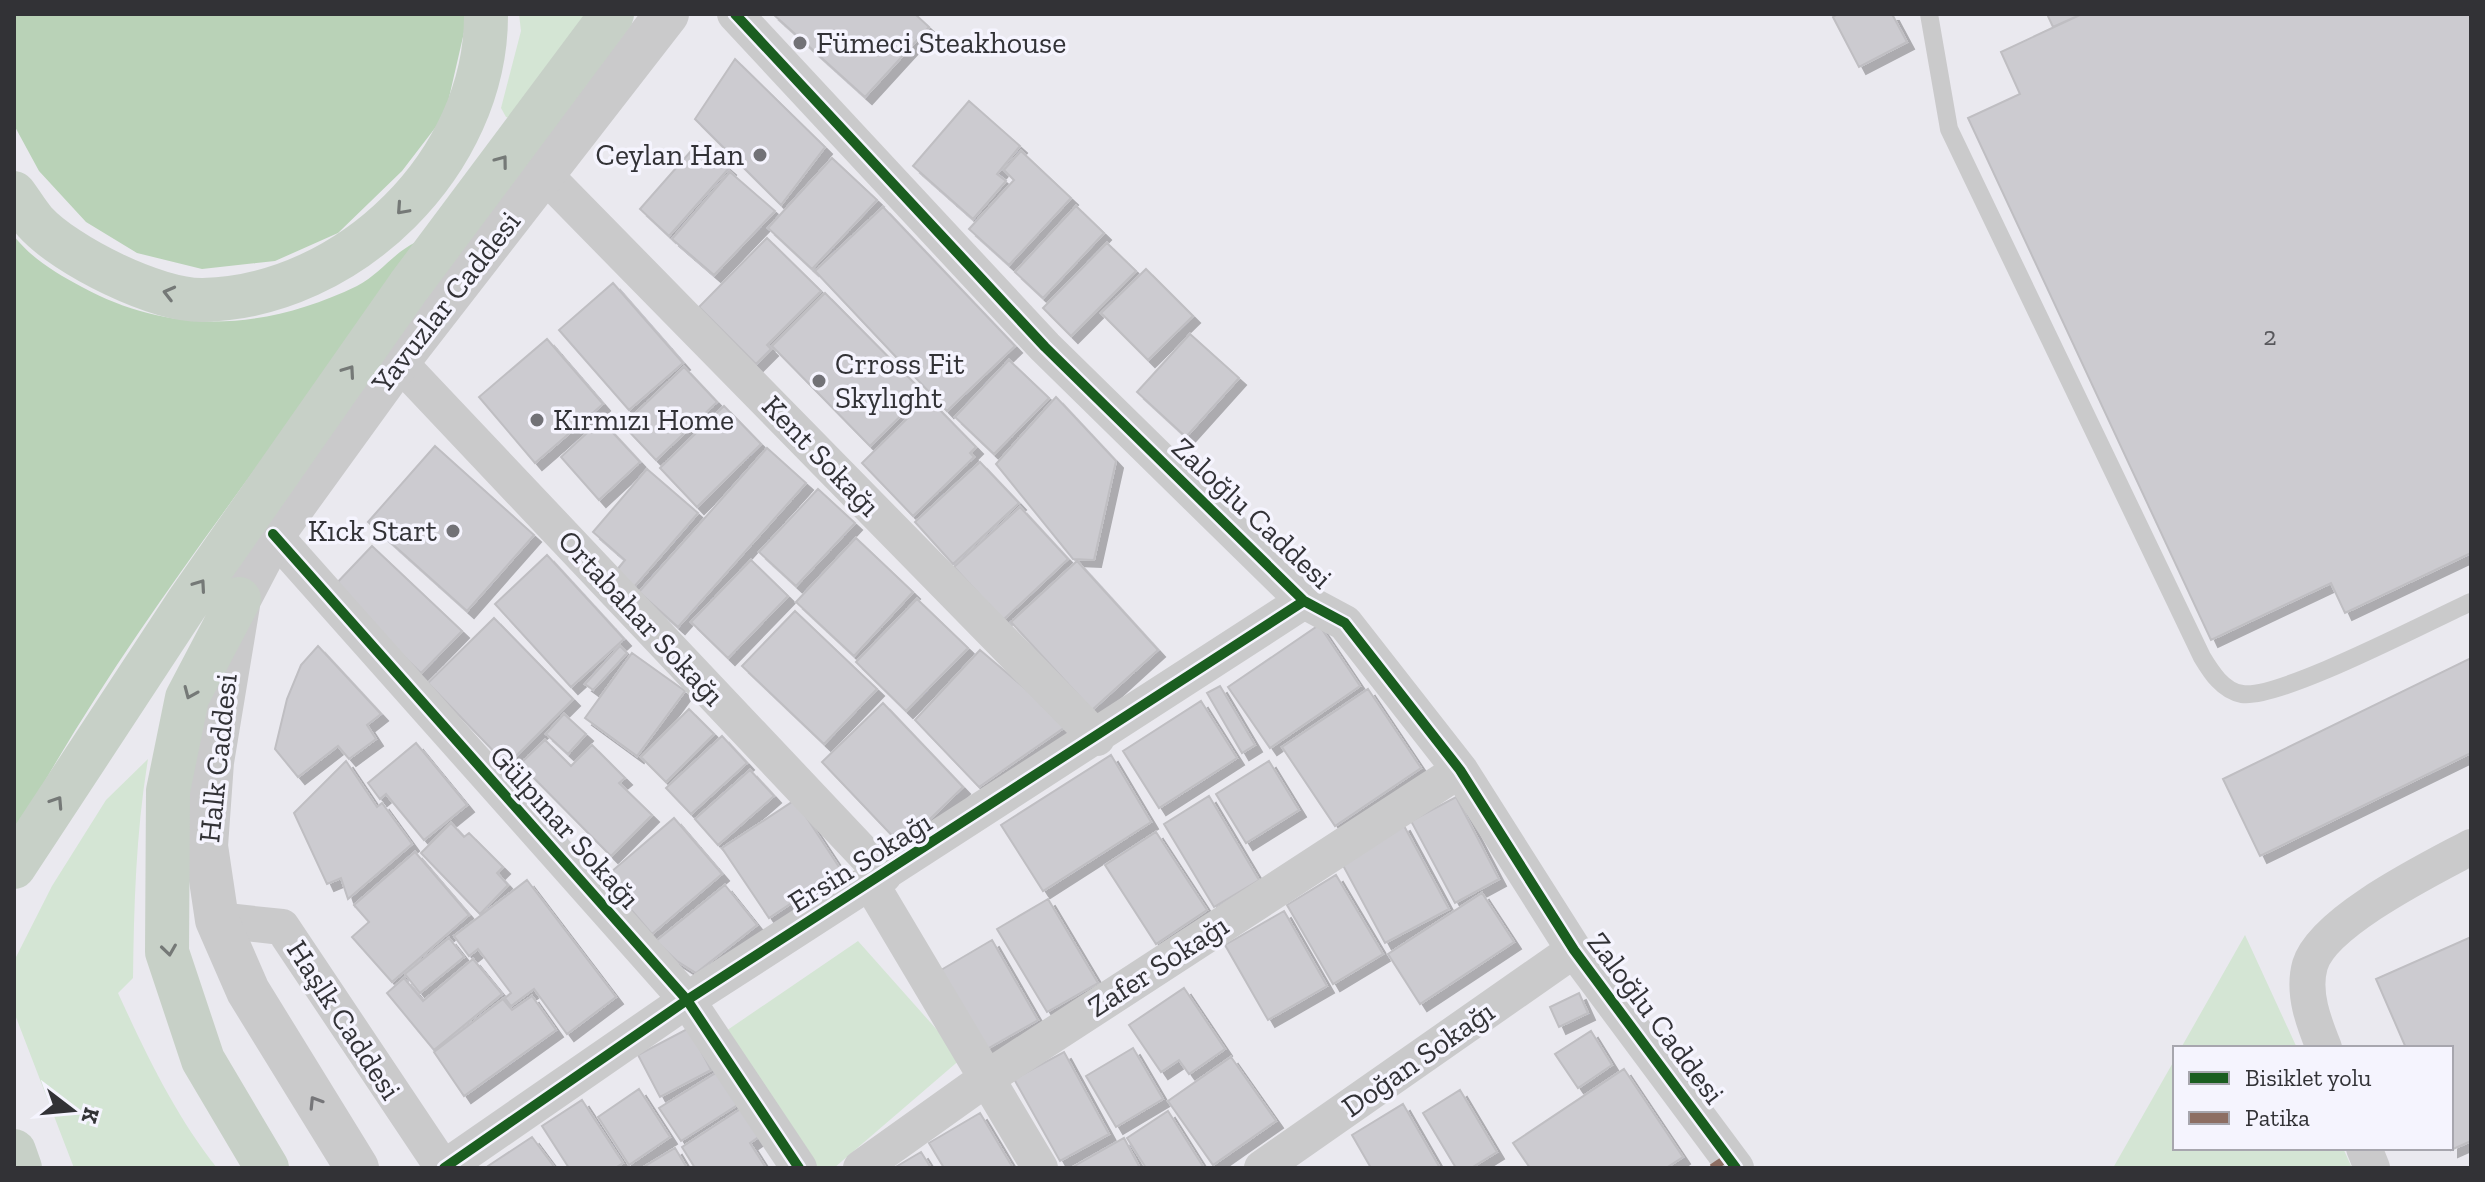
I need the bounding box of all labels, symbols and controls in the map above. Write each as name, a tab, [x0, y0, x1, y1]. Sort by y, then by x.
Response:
place label: Fümeci Steakhouse	[816, 25, 1066, 61]
marker: Fümeci Steakhouse	[791, 34, 809, 52]
place label: Ceylan Han	[596, 137, 744, 173]
marker: Ceylan Han	[751, 146, 769, 164]
one-way arrow	[492, 155, 506, 170]
one-way arrow	[397, 200, 411, 214]
street label: Yavuzlar Caddesi	[363, 204, 528, 401]
one-way arrow	[162, 285, 176, 302]
house number: 2	[2263, 320, 2277, 352]
place label: Crross Fit Skylıght	[835, 346, 964, 416]
one-way arrow	[339, 366, 354, 380]
marker: Crross Fit Skylıght	[810, 372, 828, 390]
street label: Kent Sokağı	[754, 388, 888, 524]
place label: Kırmızı Home	[553, 402, 734, 438]
marker: Kırmızı Home	[528, 411, 546, 429]
street label: Zaloğlu Caddesi	[1165, 430, 1339, 596]
place label: Kıck Start	[308, 513, 437, 549]
marker: Kıck Start	[444, 522, 462, 540]
street label: Ortabahar Sokağı	[550, 523, 732, 713]
one-way arrow	[190, 579, 205, 593]
street label: Halk Caddesi	[191, 672, 245, 844]
one-way arrow	[184, 685, 200, 700]
street label: Gülpınar Sokağı	[482, 738, 648, 916]
one-way arrow	[47, 796, 62, 810]
street label: Ersin Sokağı	[782, 804, 938, 920]
street label: Zafer Sokağı	[1081, 907, 1235, 1025]
street label: Zaloğlu Caddesi	[1580, 925, 1732, 1111]
street label: Haşlk Caddesi	[279, 934, 409, 1106]
one-way arrow	[160, 944, 177, 957]
street label: Doğan Sokağı	[1335, 993, 1501, 1125]
legend	[2173, 1046, 2453, 1150]
text: Bisiklet yolu	[2245, 1063, 2372, 1092]
north arrow	[32, 1070, 112, 1150]
one-way arrow	[310, 1096, 325, 1111]
text: Patika	[2245, 1103, 2310, 1132]
text: K	[76, 1105, 106, 1126]

